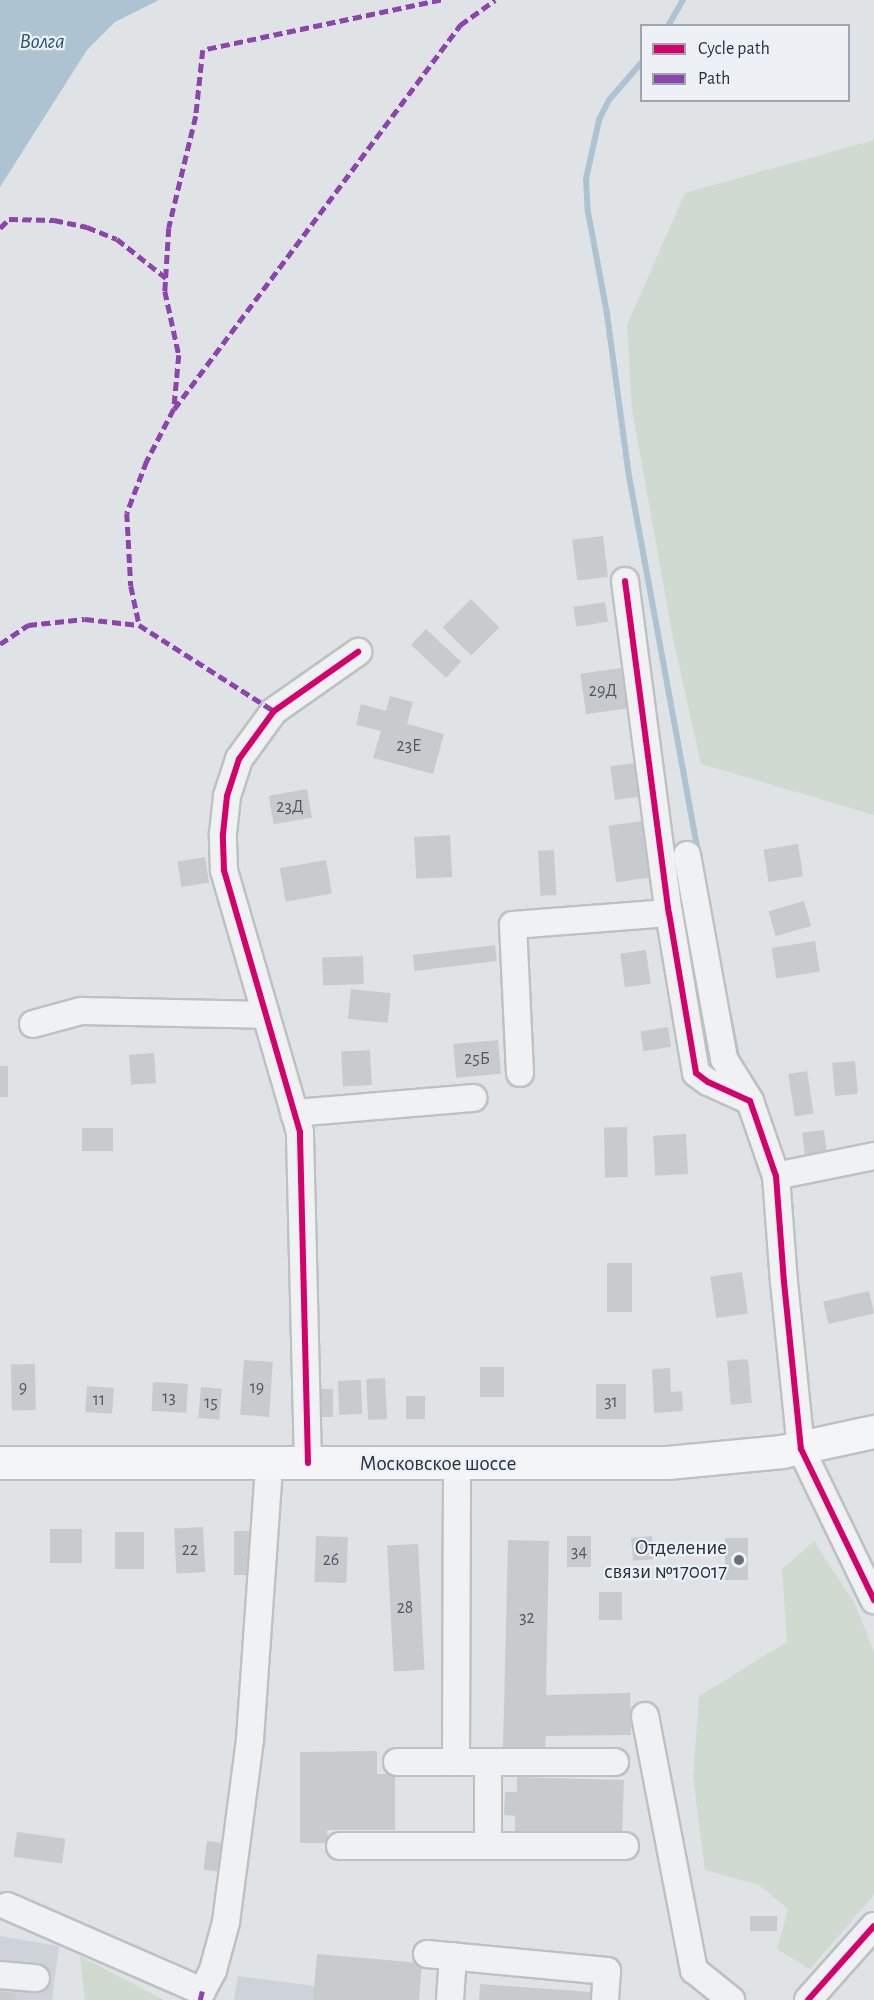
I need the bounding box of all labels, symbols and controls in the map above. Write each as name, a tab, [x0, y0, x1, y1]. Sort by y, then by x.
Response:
legend	[640, 24, 850, 102]
water label: Волга	[19, 29, 65, 55]
text: Cycle path	[698, 40, 770, 58]
text: Path	[698, 70, 730, 88]
house number: 29Д	[589, 680, 617, 702]
house number: 23Е	[396, 735, 422, 757]
house number: 23Д	[276, 796, 304, 818]
house number: 25Б	[464, 1048, 490, 1070]
house number: 9	[19, 1377, 27, 1399]
house number: 19	[250, 1377, 264, 1399]
house number: 13	[162, 1387, 176, 1409]
house number: 11	[93, 1389, 105, 1411]
house number: 31	[604, 1391, 618, 1413]
house number: 15	[204, 1392, 218, 1414]
street label: Московское шоссе	[360, 1451, 516, 1477]
place label: Отделение связи №170017	[604, 1535, 727, 1585]
house number: 22	[182, 1539, 198, 1561]
house number: 34	[571, 1541, 587, 1563]
house number: 26	[323, 1549, 339, 1571]
marker: Отделение связи №170017	[732, 1553, 746, 1567]
house number: 28	[397, 1597, 413, 1619]
house number: 32	[519, 1607, 535, 1629]

